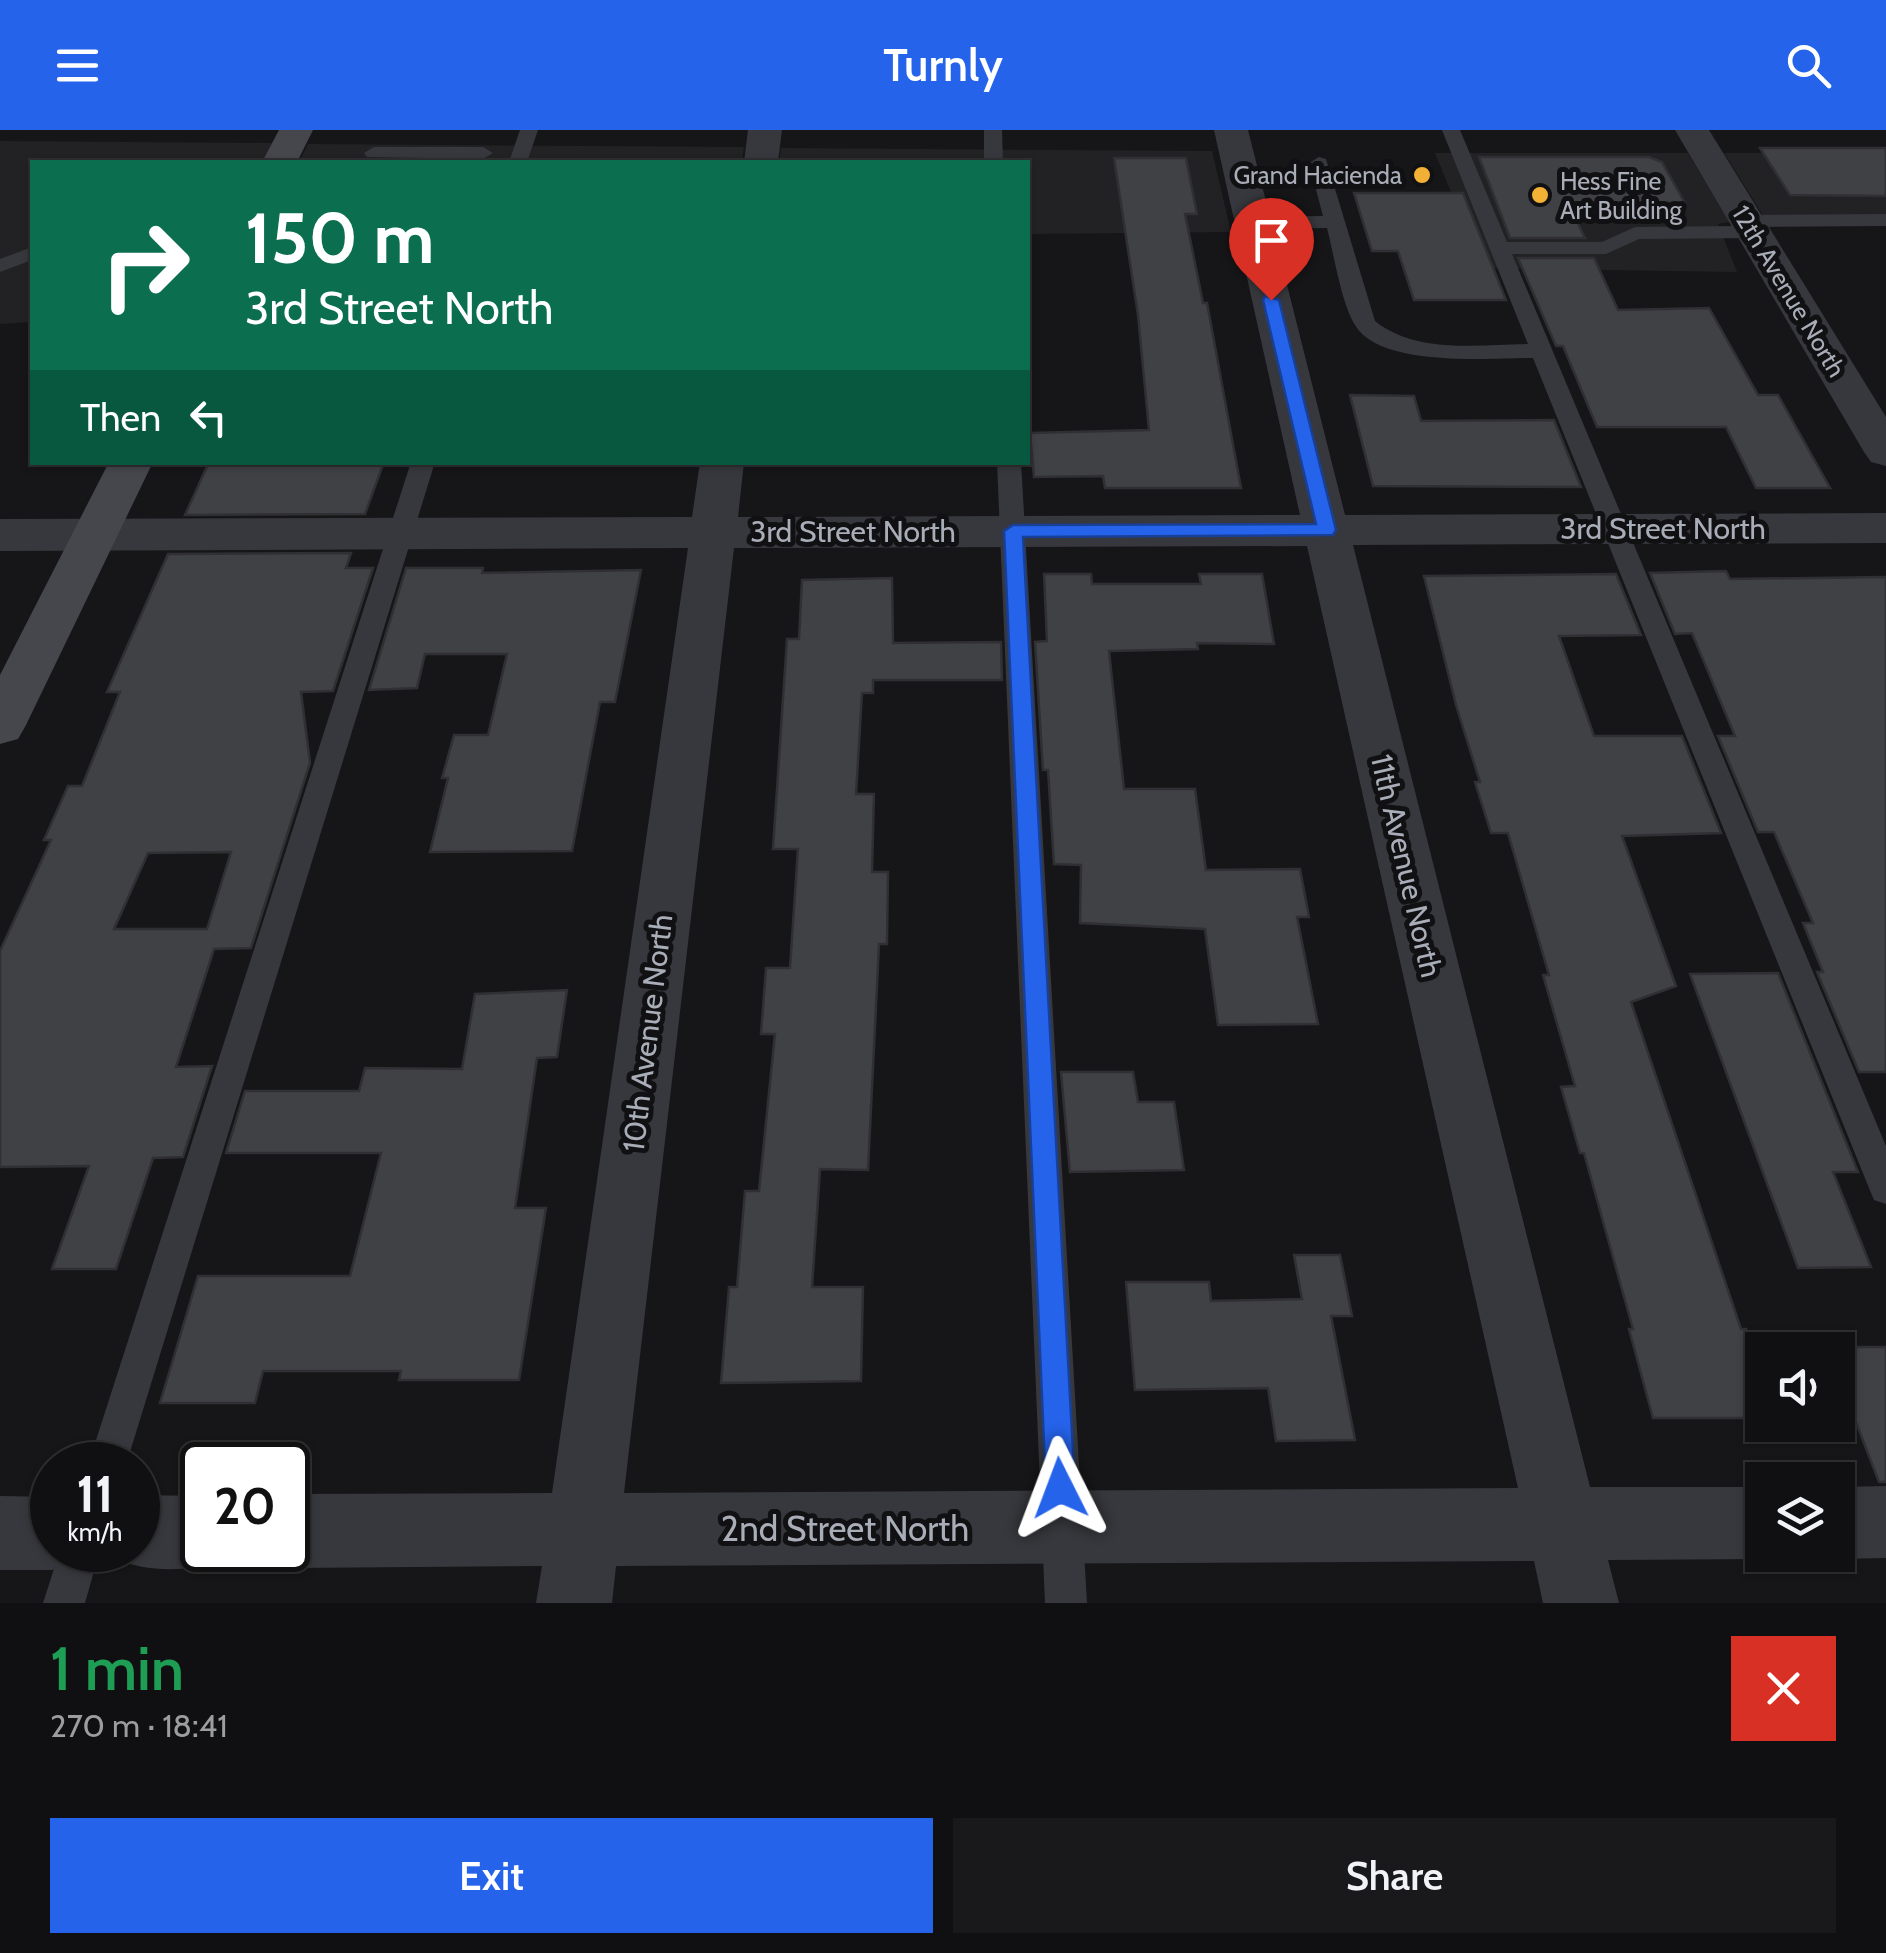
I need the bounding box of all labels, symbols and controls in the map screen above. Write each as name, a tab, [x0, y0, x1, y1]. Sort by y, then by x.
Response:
icon: menu	[50, 38, 105, 93]
text: Turnly	[883, 38, 1003, 92]
icon: search	[1781, 38, 1836, 93]
place label: Grand Hacienda	[1233, 160, 1402, 190]
marker: Grand Hacienda	[1411, 164, 1433, 186]
place label: Hess Fine Art Building	[1560, 166, 1682, 225]
marker: Hess Fine Art Building	[1529, 184, 1551, 206]
text: 150 m	[245, 195, 434, 281]
pin	[1229, 198, 1314, 301]
icon: right	[80, 200, 210, 330]
street label: 12th Avenue North	[1726, 200, 1852, 382]
icon: arrive	[1244, 213, 1299, 268]
text: 3rd Street North	[245, 281, 553, 335]
icon: left	[181, 390, 236, 445]
text: Then	[80, 394, 161, 441]
street label: 3rd Street North	[1560, 510, 1766, 547]
street label: 3rd Street North	[750, 513, 956, 550]
street label: 11th Avenue North	[1363, 751, 1450, 981]
street label: 10th Avenue North	[615, 912, 680, 1154]
map controls	[1745, 1332, 1855, 1572]
button: sound	[1745, 1332, 1855, 1442]
position arrow	[1008, 1436, 1112, 1540]
speed limit sign: 20	[180, 1442, 310, 1572]
button: layers	[1745, 1462, 1855, 1572]
text: 11	[77, 1464, 113, 1525]
street label: 2nd Street North	[721, 1507, 969, 1550]
text: km/h	[68, 1517, 122, 1547]
text: 1 min	[50, 1632, 184, 1705]
button: close	[1731, 1636, 1836, 1741]
text: 270 m · 18:41	[50, 1706, 228, 1745]
button: Exit	[50, 1818, 933, 1933]
button: Share	[953, 1818, 1836, 1933]

